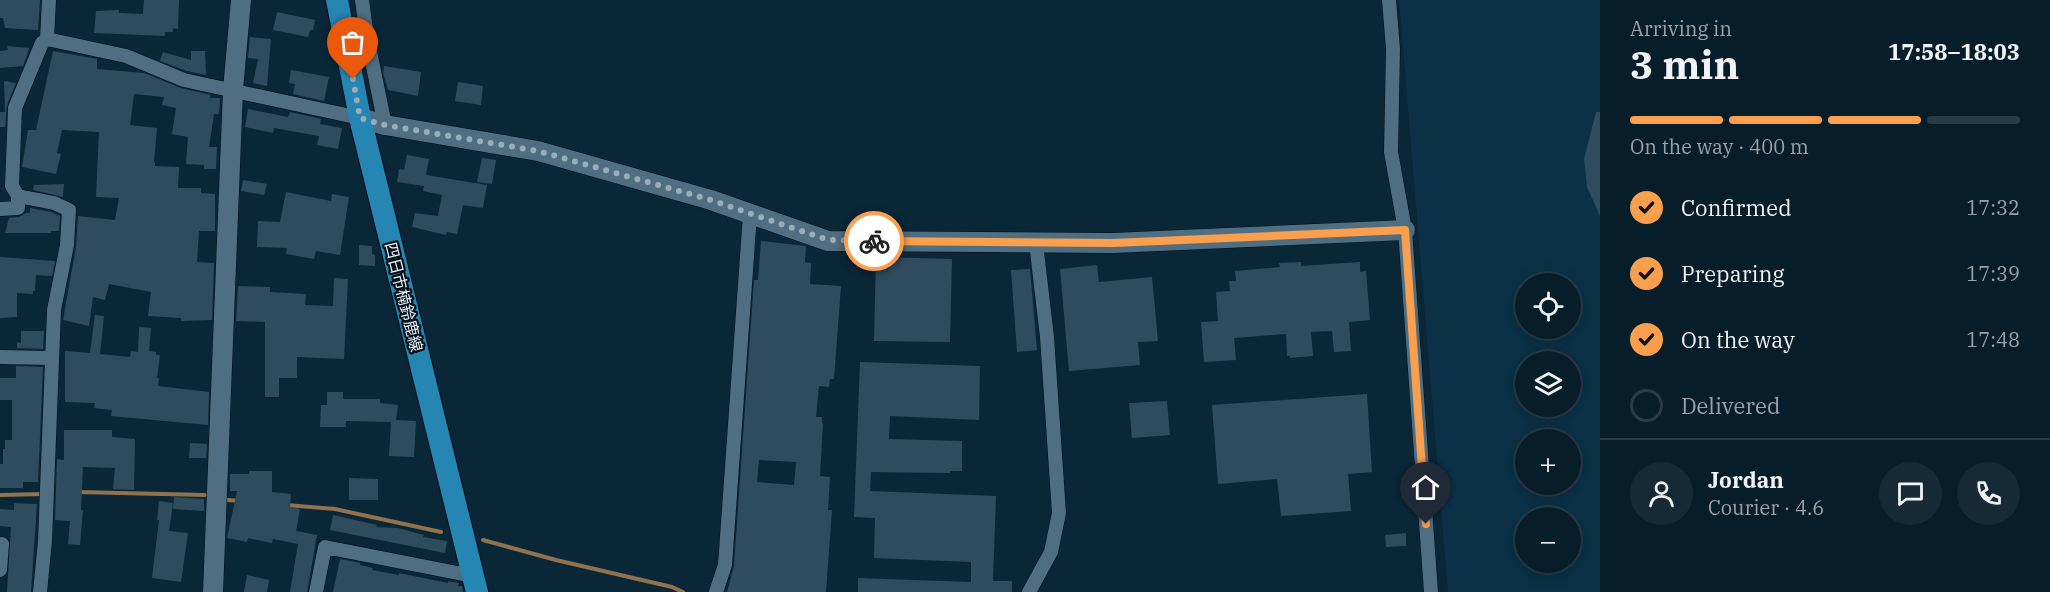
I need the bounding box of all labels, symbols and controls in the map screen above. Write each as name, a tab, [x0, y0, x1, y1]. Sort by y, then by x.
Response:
text: Arriving in	[1630, 15, 1732, 42]
pin	[327, 17, 378, 79]
icon: bag	[336, 26, 369, 59]
text: 17:58–18:03	[1888, 37, 2020, 66]
text: 3 min	[1630, 39, 1739, 90]
text: On the way · 400 m	[1630, 133, 1809, 160]
icon: check	[1630, 191, 1663, 224]
text: Confirmed	[1681, 193, 1792, 222]
text: 17:32	[1966, 194, 2020, 221]
courier	[844, 211, 904, 271]
icon: bike	[858, 225, 891, 258]
street label: 四日市楠鈴鹿線	[381, 240, 427, 354]
icon: check	[1630, 257, 1663, 290]
text: Preparing	[1681, 259, 1785, 288]
text: 17:39	[1966, 260, 2020, 287]
map controls	[1515, 273, 1581, 573]
button: locate	[1515, 273, 1581, 339]
icon: check	[1630, 323, 1663, 356]
text: On the way	[1681, 325, 1795, 354]
text: 17:48	[1966, 326, 2020, 353]
button: layers	[1515, 351, 1581, 417]
text: Delivered	[1681, 391, 1780, 420]
button: +	[1515, 429, 1581, 495]
pin	[1400, 462, 1451, 524]
button: person	[1630, 462, 1693, 525]
button: chat	[1879, 462, 1942, 525]
button: phone	[1957, 462, 2020, 525]
text: Jordan	[1708, 465, 1784, 494]
icon: home	[1409, 471, 1442, 504]
text: Courier · 4.6	[1708, 494, 1824, 521]
button: −	[1515, 507, 1581, 573]

